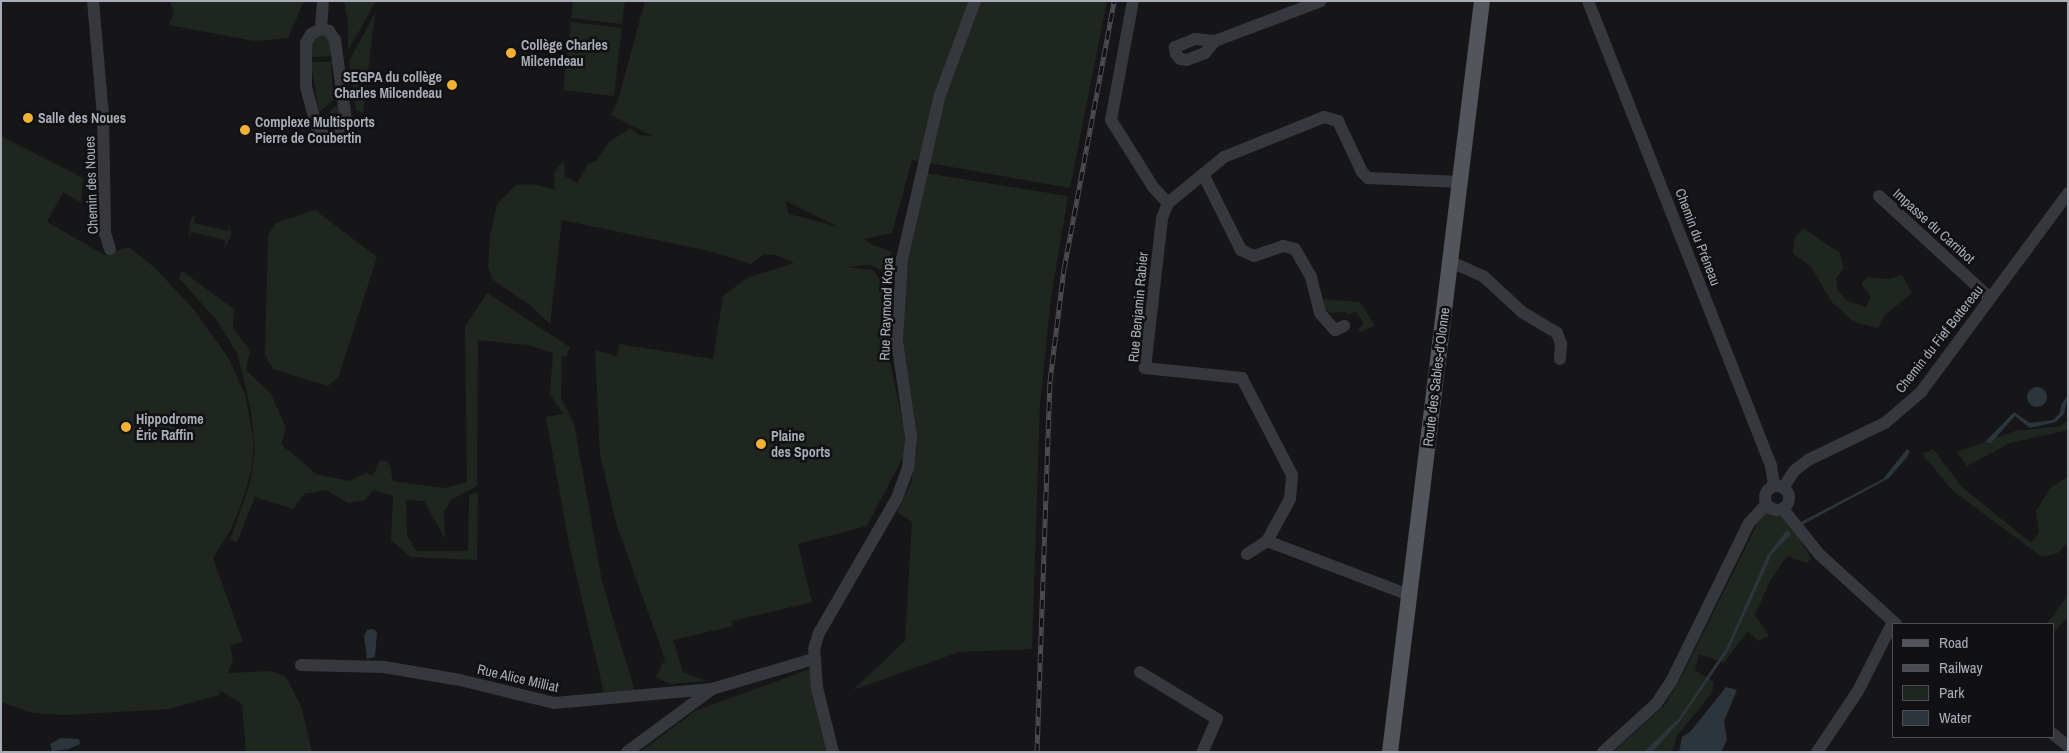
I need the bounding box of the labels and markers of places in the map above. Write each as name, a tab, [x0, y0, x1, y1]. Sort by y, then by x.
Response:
place label: Collège Charles Milcendeau	[521, 37, 608, 70]
marker: Collège Charles Milcendeau	[505, 47, 517, 59]
place label: SEGPA du collège Charles Milcendeau	[334, 69, 442, 102]
marker: SEGPA du collège Charles Milcendeau	[446, 79, 458, 91]
place label: Salle des Noues	[38, 110, 126, 126]
marker: Salle des Noues	[22, 112, 34, 124]
place label: Complexe Multisports Pierre de Coubertin	[255, 114, 375, 146]
marker: Complexe Multisports Pierre de Coubertin	[239, 124, 251, 136]
place label: Hippodrome Éric Raffin	[136, 411, 204, 444]
marker: Hippodrome Éric Raffin	[120, 421, 132, 433]
place label: Plaine des Sports	[771, 428, 830, 461]
marker: Plaine des Sports	[755, 438, 767, 450]

